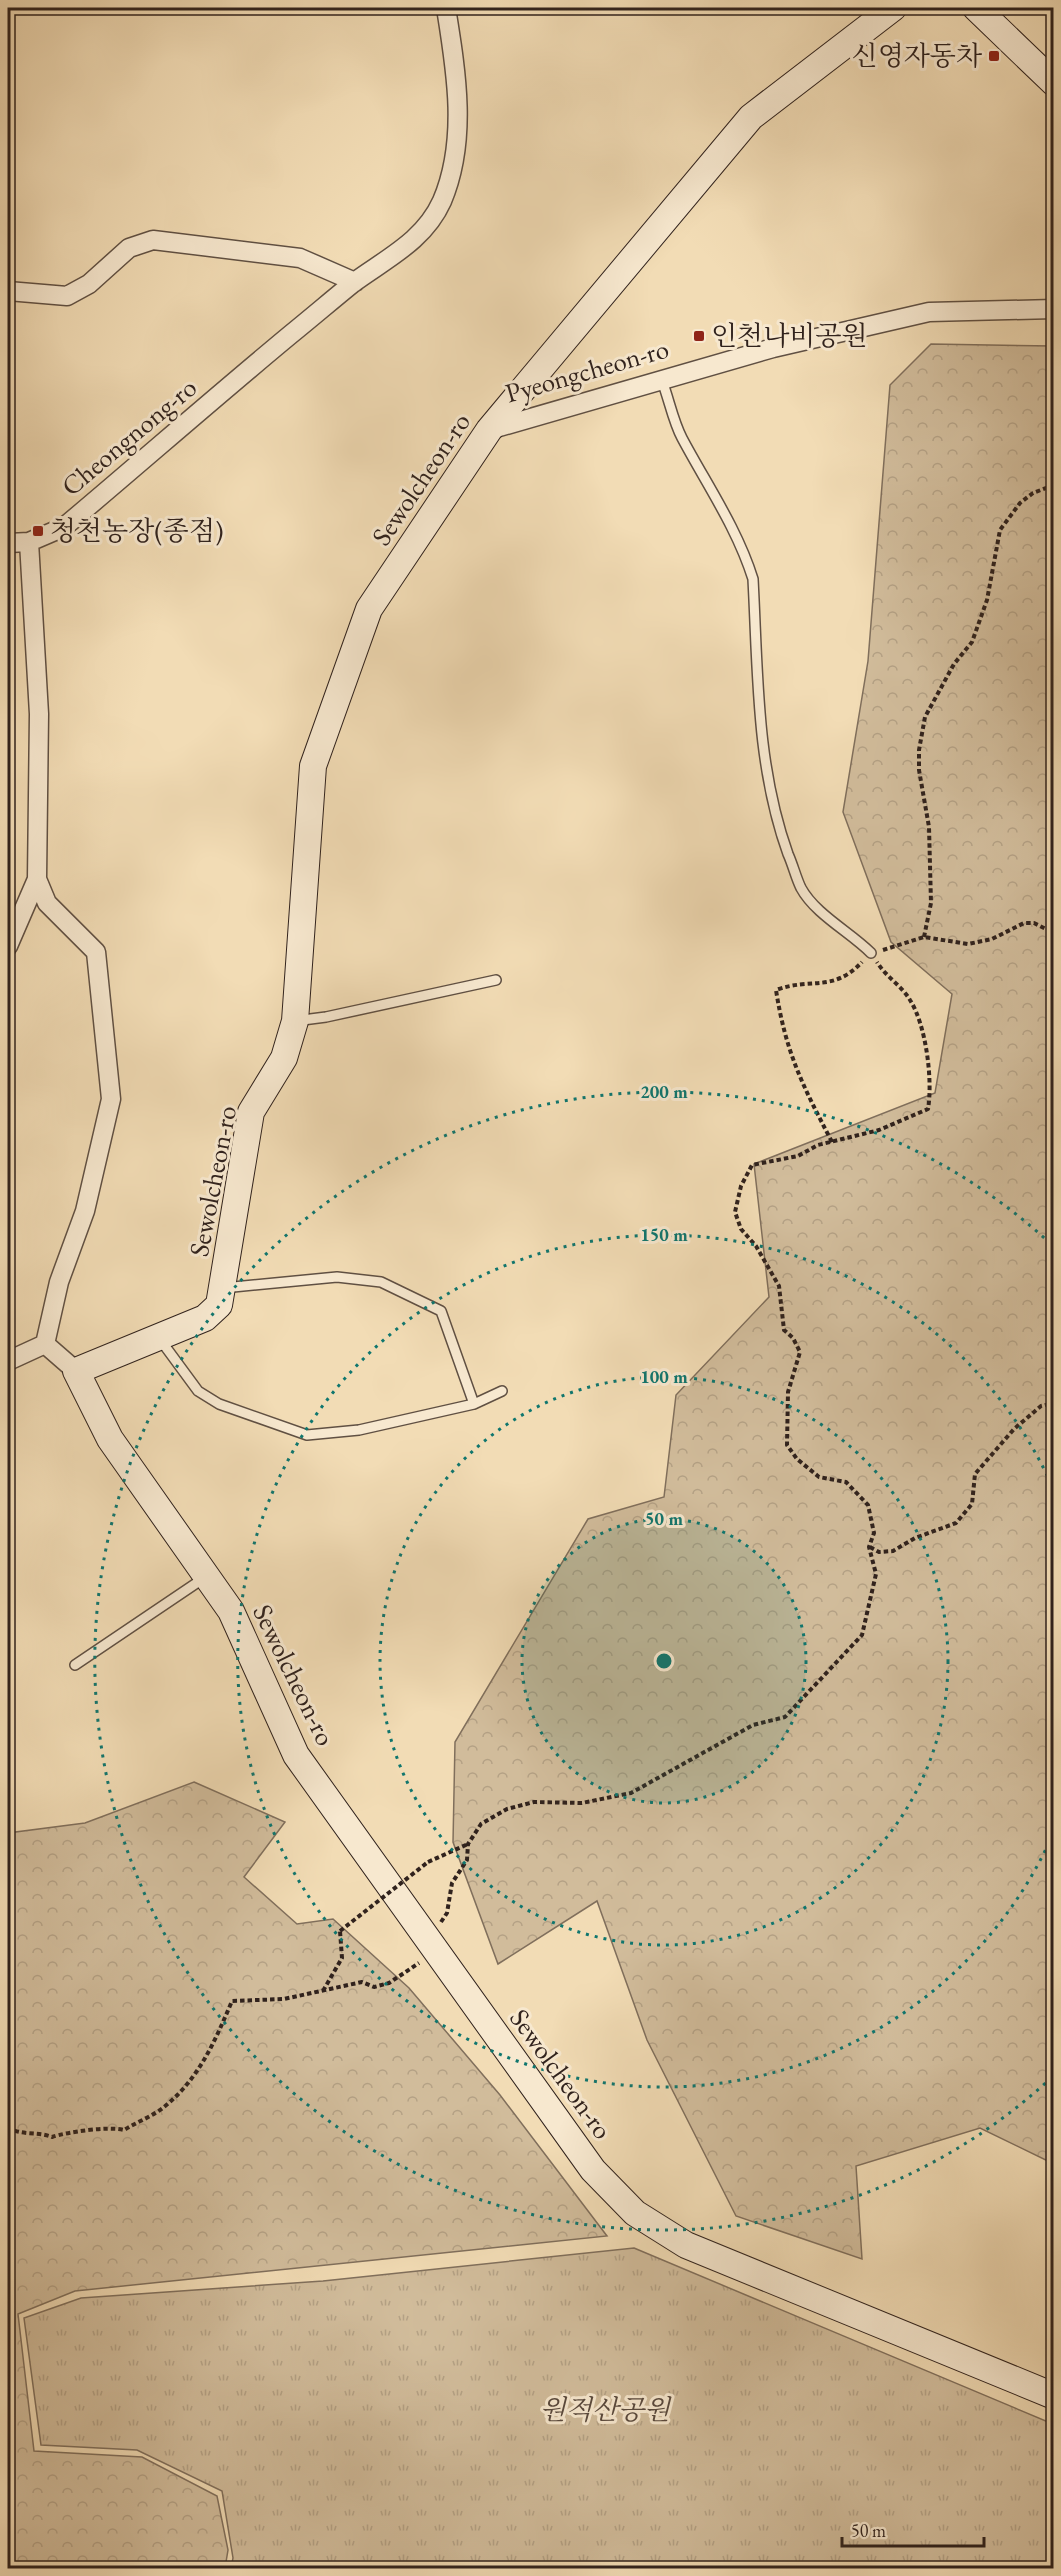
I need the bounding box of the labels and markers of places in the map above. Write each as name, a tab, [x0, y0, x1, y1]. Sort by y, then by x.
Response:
place label: 신영자동차	[852, 38, 982, 73]
marker: 신영자동차	[987, 49, 1001, 63]
place label: 인천나비공원	[711, 318, 868, 353]
marker: 인천나비공원	[692, 329, 706, 343]
place label: 청천농장(종점)	[50, 513, 224, 548]
marker: 청천농장(종점)	[31, 524, 45, 538]
centre of rings	[654, 1651, 674, 1671]

